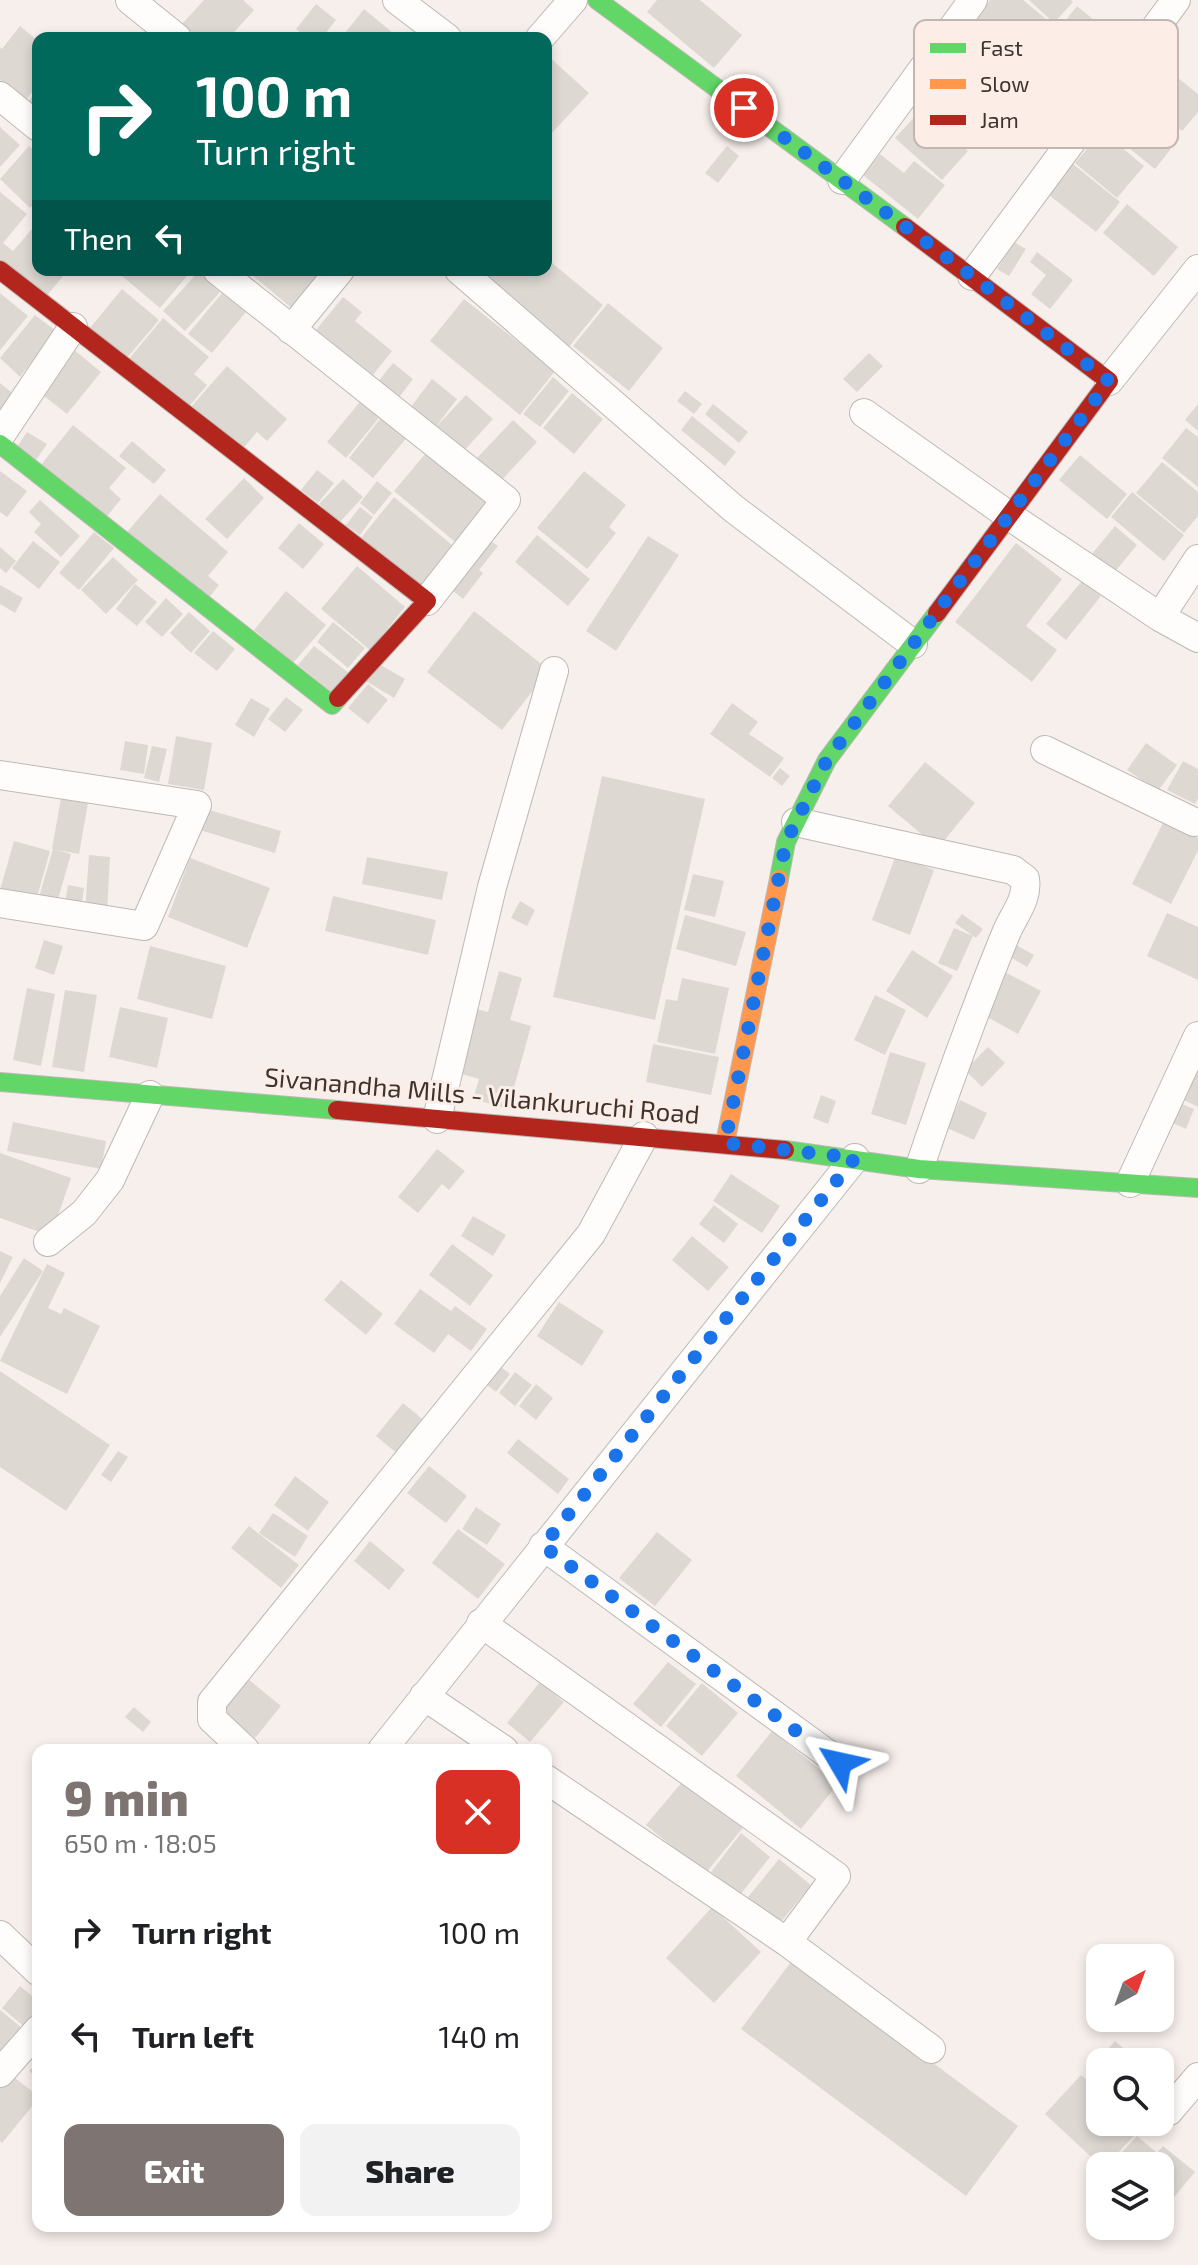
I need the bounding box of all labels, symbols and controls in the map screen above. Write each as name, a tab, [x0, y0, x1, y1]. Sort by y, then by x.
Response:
legend	[914, 20, 1178, 148]
text: Fast	[980, 34, 1023, 60]
text: 100 m	[196, 61, 352, 128]
icon: right	[64, 64, 168, 168]
text: Slow	[980, 70, 1029, 96]
pin	[710, 74, 778, 142]
icon: arrive	[722, 86, 766, 130]
text: Jam	[980, 106, 1019, 132]
text: Turn right	[196, 129, 356, 172]
icon: left	[148, 216, 192, 260]
text: Then	[64, 220, 132, 256]
street label: Sivanandha Mills - Vilankuruchi Road	[263, 1060, 701, 1129]
position arrow	[798, 1721, 882, 1805]
text: 9 min	[64, 1768, 189, 1826]
button: close	[436, 1770, 520, 1854]
text: 650 m · 18:05	[64, 1827, 217, 1858]
icon: right	[64, 1910, 108, 1954]
text: Turn right	[132, 1914, 272, 1950]
text: 100 m	[439, 1914, 520, 1950]
north arrow	[1086, 1944, 1174, 2032]
map controls	[1086, 1944, 1174, 2240]
icon: left	[64, 2014, 108, 2058]
text: Turn left	[132, 2018, 254, 2054]
text: 140 m	[439, 2018, 520, 2054]
button: search	[1086, 2048, 1174, 2136]
button: Exit	[64, 2124, 284, 2216]
button: Share	[300, 2124, 520, 2216]
button: layers	[1086, 2152, 1174, 2240]

